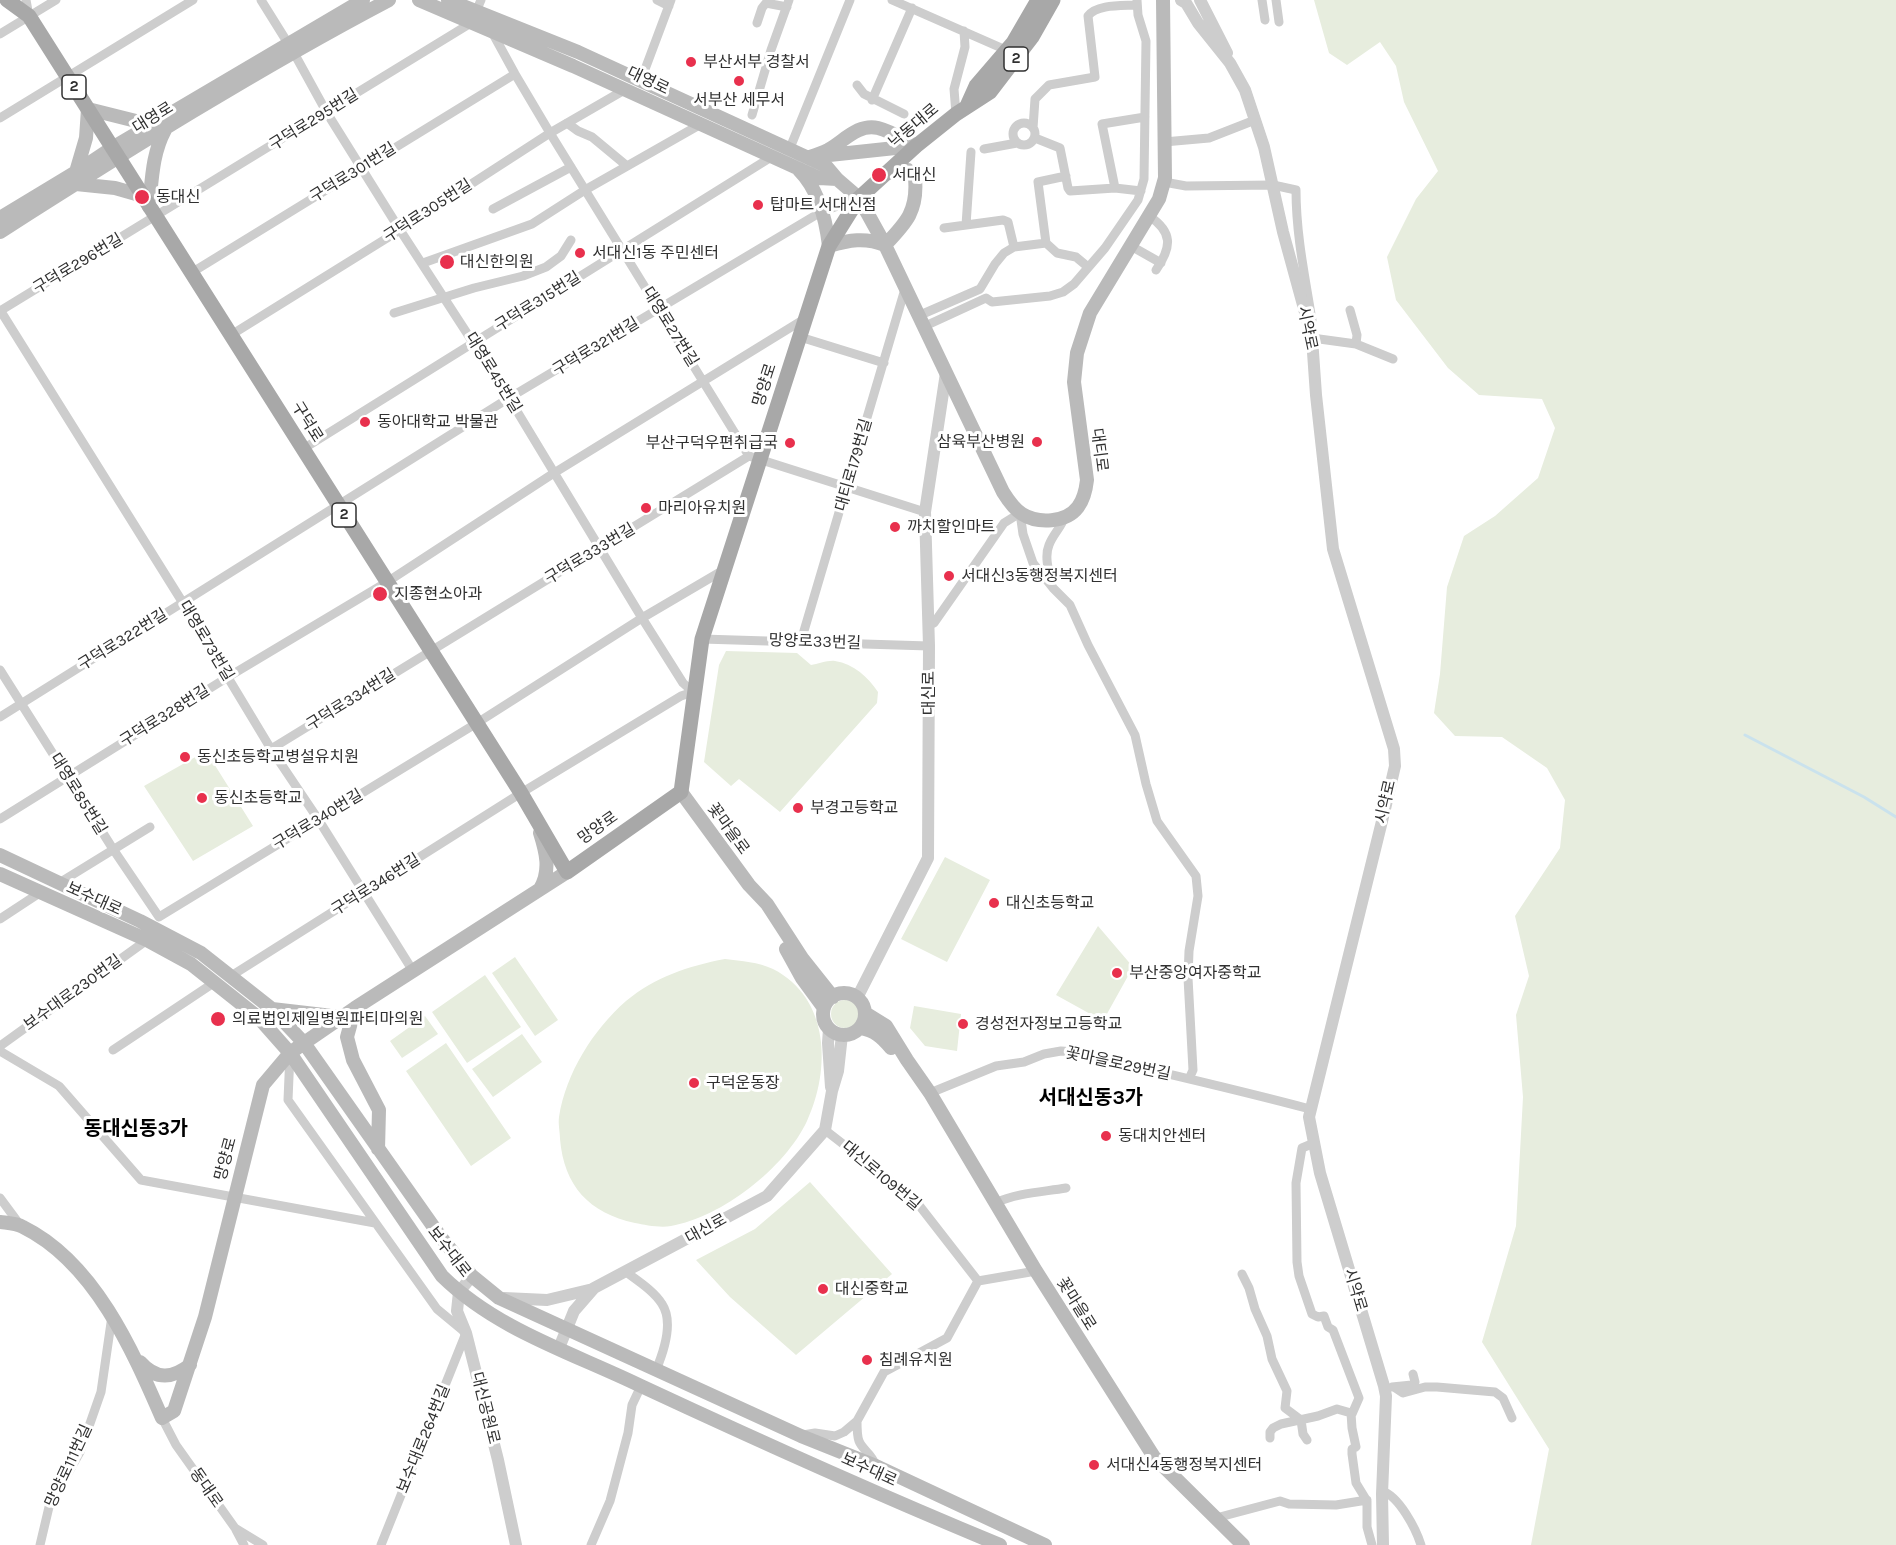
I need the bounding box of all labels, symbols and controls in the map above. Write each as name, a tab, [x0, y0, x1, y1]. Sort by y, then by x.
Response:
road number: 2	[1004, 47, 1028, 71]
place label: 부산서부 경찰서	[703, 52, 810, 72]
marker: 부산서부 경찰서	[684, 55, 698, 69]
street label: 대영로	[624, 63, 672, 99]
marker: 서부산 세무서	[732, 74, 746, 88]
road number: 2	[62, 75, 86, 99]
street label: 구덕로295번길	[266, 85, 362, 155]
place label: 서부산 세무서	[693, 90, 785, 110]
street label: 대영로	[129, 98, 177, 138]
street label: 낙동대로	[885, 100, 943, 152]
street label: 구덕로301번길	[306, 139, 400, 207]
place label: 서대신	[892, 165, 936, 185]
marker: 서대신	[870, 166, 888, 184]
street label: 구덕로305번길	[380, 175, 476, 247]
place label: 동대신	[156, 187, 200, 207]
marker: 동대신	[133, 188, 151, 206]
place label: 탑마트 서대신점	[770, 195, 877, 215]
marker: 탑마트 서대신점	[751, 198, 765, 212]
street label: 구덕로296번길	[30, 230, 126, 298]
place label: 서대신1동 주민센터	[592, 243, 719, 263]
marker: 서대신1동 주민센터	[573, 246, 587, 260]
place label: 대신한의원	[460, 252, 534, 272]
marker: 대신한의원	[438, 253, 456, 271]
street label: 구덕로315번길	[492, 268, 584, 336]
street label: 대영로27번길	[638, 284, 702, 370]
street label: 시약로	[1293, 304, 1321, 352]
street label: 구덕로321번길	[549, 314, 643, 380]
street label: 대영로45번길	[461, 329, 525, 417]
street label: 망양로	[749, 361, 781, 409]
street label: 구덕로	[287, 398, 327, 446]
place label: 동아대학교 박물관	[377, 412, 499, 432]
marker: 동아대학교 박물관	[358, 415, 372, 429]
street label: 대티로179번길	[832, 416, 876, 514]
street label: 대티로	[1087, 427, 1111, 473]
place label: 삼육부산병원	[937, 432, 1025, 452]
place label: 부산구덕우편취급국	[646, 433, 778, 453]
marker: 삼육부산병원	[1030, 435, 1044, 449]
marker: 부산구덕우편취급국	[783, 436, 797, 450]
place label: 마리아유치원	[658, 498, 746, 518]
marker: 마리아유치원	[639, 501, 653, 515]
road number: 2	[332, 503, 356, 527]
place label: 까치할인마트	[907, 517, 995, 537]
street label: 구덕로333번길	[541, 520, 639, 588]
marker: 까치할인마트	[888, 520, 902, 534]
place label: 서대신3동행정복지센터	[961, 566, 1118, 586]
marker: 서대신3동행정복지센터	[942, 569, 956, 583]
place label: 지종현소아과	[394, 584, 482, 604]
marker: 지종현소아과	[371, 585, 389, 603]
street label: 대영로73번길	[174, 597, 238, 685]
street label: 구덕로322번길	[75, 605, 171, 675]
street label: 망양로33번길	[768, 631, 862, 653]
street label: 구덕로334번길	[303, 665, 399, 735]
street label: 대신로	[919, 671, 939, 715]
street label: 구덕로328번길	[117, 681, 213, 751]
place label: 동신초등학교병설유치원	[197, 747, 359, 767]
street label: 대영로85번길	[45, 750, 111, 838]
marker: 동신초등학교병설유치원	[178, 750, 192, 764]
street label: 시약로	[1372, 778, 1400, 826]
street label: 구덕로340번길	[270, 786, 366, 854]
place label: 동신초등학교	[214, 788, 302, 808]
marker: 동신초등학교	[195, 791, 209, 805]
place label: 부경고등학교	[810, 798, 898, 818]
street label: 꽃마을로	[703, 800, 753, 858]
marker: 부경고등학교	[791, 801, 805, 815]
street label: 망양로	[574, 807, 622, 849]
street label: 구덕로346번길	[328, 850, 424, 920]
street label: 보수대로	[63, 878, 125, 920]
place label: 대신초등학교	[1006, 893, 1094, 913]
marker: 대신초등학교	[987, 896, 1001, 910]
street label: 보수대로230번길	[20, 951, 126, 1035]
place label: 부산중앙여자중학교	[1129, 963, 1261, 983]
marker: 부산중앙여자중학교	[1110, 966, 1124, 980]
place label: 의료법인제일병원파티마의원	[232, 1009, 423, 1029]
marker: 의료법인제일병원파티마의원	[209, 1010, 227, 1028]
place label: 경성전자정보고등학교	[975, 1014, 1122, 1034]
marker: 경성전자정보고등학교	[956, 1017, 970, 1031]
street label: 꽃마을로29번길	[1064, 1043, 1172, 1085]
place label: 구덕운동장	[706, 1073, 780, 1093]
marker: 구덕운동장	[687, 1076, 701, 1090]
district label: 서대신동3가	[1039, 1086, 1143, 1110]
district label: 동대신동3가	[84, 1117, 188, 1141]
place label: 동대치안센터	[1118, 1126, 1206, 1146]
marker: 동대치안센터	[1099, 1129, 1113, 1143]
street label: 망양로	[211, 1135, 241, 1183]
street label: 대신로109번길	[837, 1137, 925, 1215]
street label: 대신로	[682, 1210, 730, 1248]
street label: 보수대로	[423, 1223, 475, 1281]
street label: 시약로	[1339, 1266, 1371, 1314]
street label: 꽃마을로	[1052, 1274, 1100, 1334]
place label: 대신중학교	[835, 1279, 909, 1299]
marker: 대신중학교	[816, 1282, 830, 1296]
place label: 침례유치원	[879, 1350, 953, 1370]
marker: 침례유치원	[860, 1353, 874, 1367]
street label: 대신공원로	[467, 1370, 503, 1446]
street label: 보수대로264번길	[393, 1382, 455, 1496]
street label: 망양로111번길	[41, 1421, 97, 1511]
street label: 보수대로	[838, 1449, 900, 1491]
place label: 서대신4동행정복지센터	[1106, 1455, 1262, 1475]
marker: 서대신4동행정복지센터	[1087, 1458, 1101, 1472]
street label: 동대로	[185, 1464, 227, 1512]

